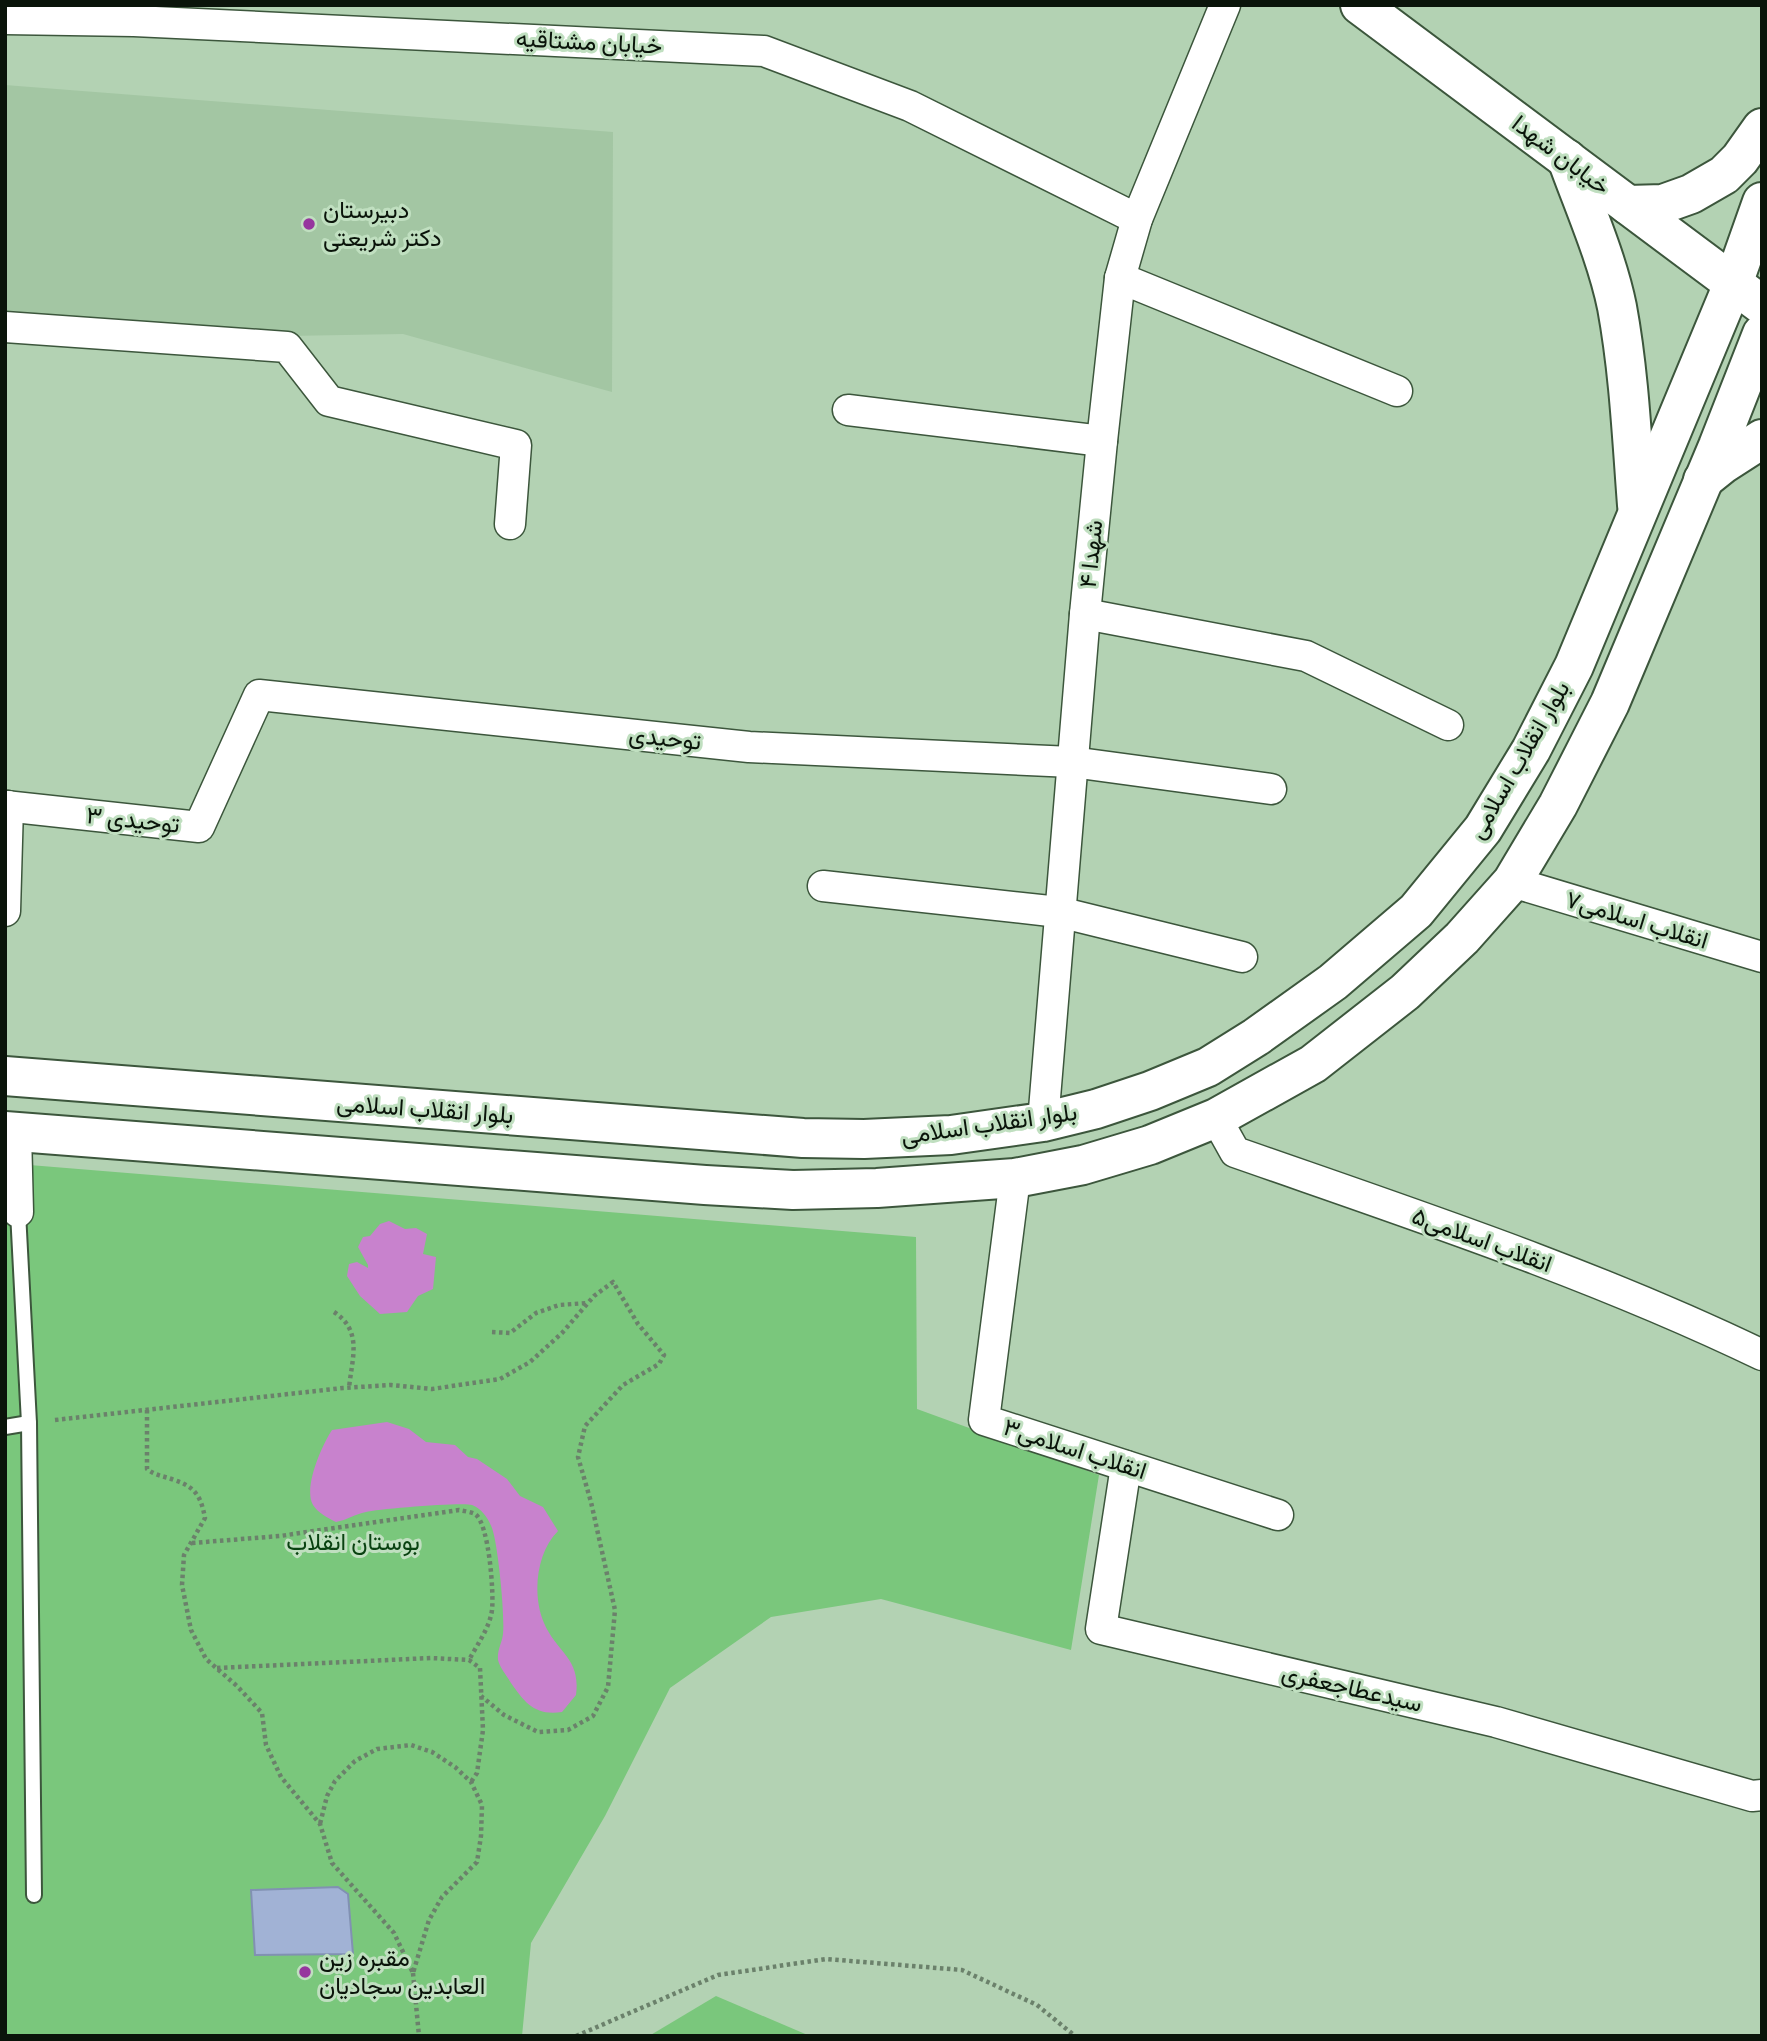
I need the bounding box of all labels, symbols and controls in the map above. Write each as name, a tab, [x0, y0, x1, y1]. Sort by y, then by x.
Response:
street label: خیابان مشتاقیه	[515, 23, 663, 61]
street label: خیابان شهدا	[1506, 108, 1616, 202]
place label: دبیرستان دکتر شریعتی	[323, 195, 442, 253]
marker: دبیرستان دکتر شریعتی	[301, 216, 317, 232]
street label: شهدا ۴	[1073, 519, 1109, 589]
street label: بلوار انقلاب اسلامی	[1462, 676, 1576, 844]
street label: توحیدی	[627, 719, 703, 757]
street label: توحیدی ۳	[85, 800, 181, 840]
street label: انقلاب اسلامی۷	[1562, 884, 1712, 956]
street label: بلوار انقلاب اسلامی	[336, 1088, 514, 1130]
street label: بلوار انقلاب اسلامی	[899, 1097, 1079, 1151]
street label: انقلاب اسلامی۵	[1408, 1201, 1556, 1279]
street label: انقلاب اسلامی۳	[1000, 1412, 1150, 1486]
park label: بوستان انقلاب	[286, 1527, 420, 1557]
street label: سیدعطاجعفری	[1279, 1657, 1425, 1719]
place label: مقبره زین العابدین سجادیان	[319, 1943, 485, 2001]
marker: مقبره زین العابدین سجادیان	[297, 1964, 313, 1980]

